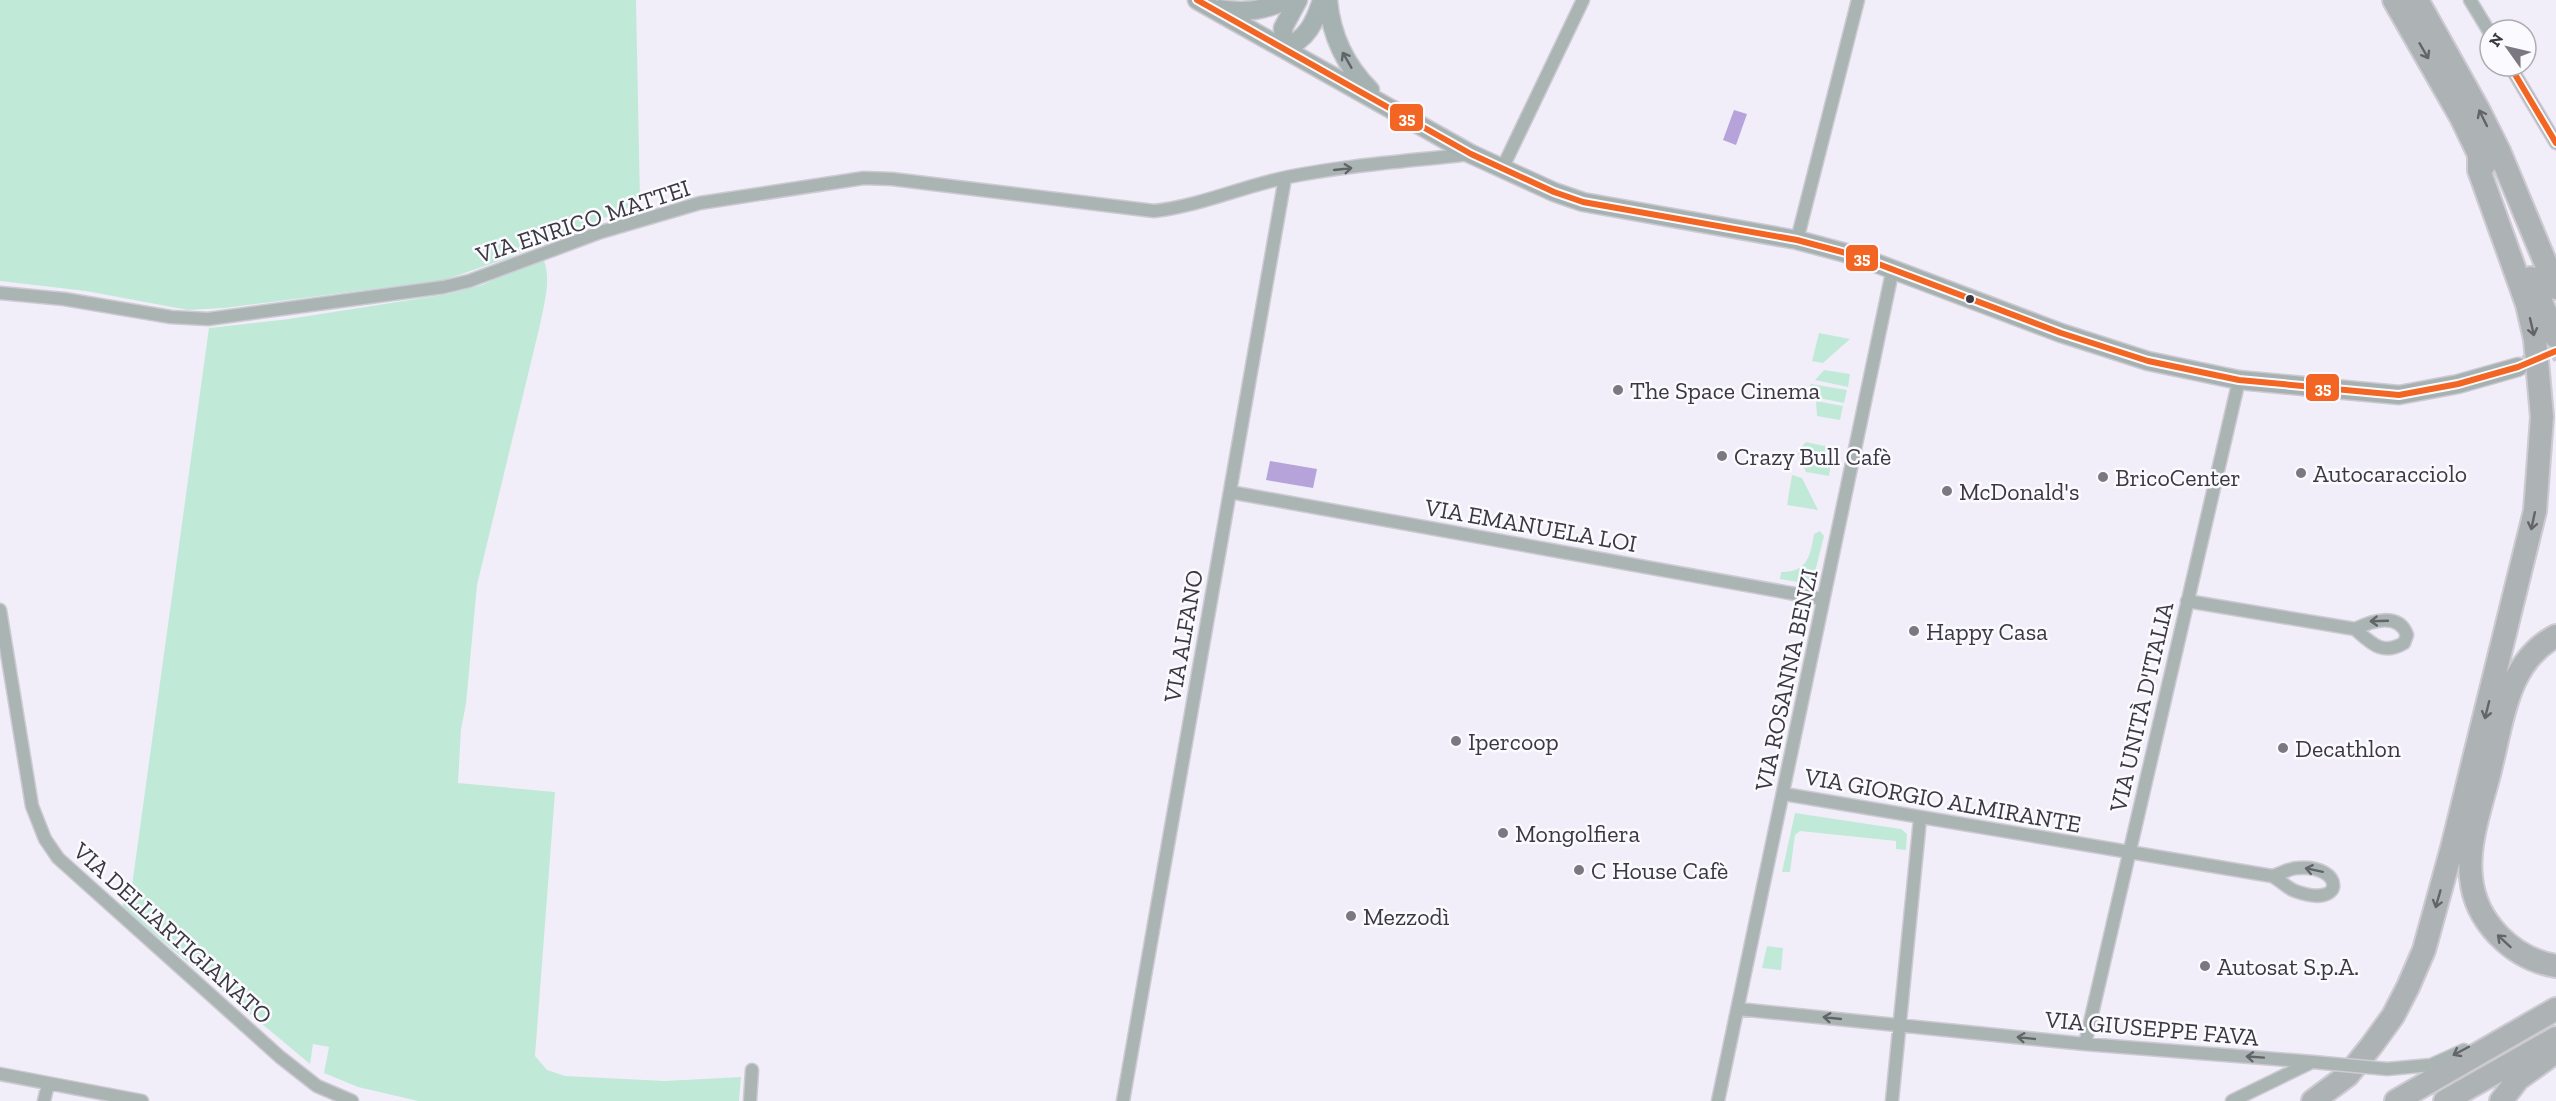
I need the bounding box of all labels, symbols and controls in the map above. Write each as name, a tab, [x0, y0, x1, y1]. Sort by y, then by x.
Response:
north arrow	[2478, 18, 2538, 78]
text: N	[2485, 30, 2507, 50]
one-way arrow	[2418, 42, 2430, 59]
one-way arrow	[1341, 52, 1353, 69]
line badge: 35	[1389, 103, 1424, 132]
text: 35	[1399, 109, 1415, 128]
one-way arrow	[2476, 110, 2488, 128]
one-way arrow	[1332, 163, 1352, 174]
street label: VIA ENRICO MATTEI	[472, 173, 694, 270]
line badge: 35	[1845, 244, 1879, 272]
text: 35	[1854, 249, 1870, 268]
unlabelled marker	[1964, 293, 1976, 305]
one-way arrow	[2527, 317, 2538, 337]
line badge: 35	[2305, 373, 2340, 402]
place label: The Space Cinema	[1630, 376, 1820, 405]
text: 35	[2315, 379, 2331, 398]
marker: The Space Cinema	[1611, 383, 1625, 397]
place label: Crazy Bull Cafè	[1734, 442, 1891, 471]
marker: Crazy Bull Cafè	[1715, 449, 1729, 463]
place label: Autocaracciolo	[2313, 459, 2467, 488]
place label: BricoCenter	[2115, 463, 2241, 492]
marker: Autocaracciolo	[2294, 466, 2308, 480]
marker: BricoCenter	[2096, 470, 2110, 484]
place label: McDonald's	[1959, 477, 2079, 506]
marker: McDonald's	[1940, 484, 1954, 498]
street label: VIA EMANUELA LOI	[1422, 492, 1639, 558]
one-way arrow	[2527, 511, 2538, 530]
street label: VIA ROSANNA BENZI	[1748, 566, 1824, 795]
street label: VIA ALFANO	[1157, 567, 1209, 706]
street label: VIA UNITÀ D'ITALIA	[2103, 599, 2179, 816]
one-way arrow	[2370, 616, 2389, 627]
place label: Happy Casa	[1926, 617, 2048, 646]
marker: Happy Casa	[1907, 624, 1921, 638]
one-way arrow	[2481, 701, 2492, 720]
place label: Ipercoop	[1468, 727, 1559, 756]
marker: Ipercoop	[1449, 734, 1463, 748]
place label: Decathlon	[2295, 734, 2401, 763]
marker: Decathlon	[2276, 741, 2290, 755]
street label: VIA GIORGIO ALMIRANTE	[1802, 761, 2083, 839]
place label: Mongolfiera	[1515, 819, 1641, 848]
marker: Mongolfiera	[1496, 826, 1510, 840]
street label: VIA DELL'ARTIGIANATO	[67, 835, 278, 1030]
place label: C House Cafè	[1591, 856, 1728, 885]
marker: C House Cafè	[1572, 863, 1586, 877]
one-way arrow	[2305, 864, 2325, 875]
one-way arrow	[2432, 889, 2443, 908]
place label: Mezzodì	[1363, 902, 1450, 931]
marker: Mezzodì	[1344, 909, 1358, 923]
one-way arrow	[2497, 934, 2512, 948]
place label: Autosat S.p.A.	[2217, 952, 2359, 981]
marker: Autosat S.p.A.	[2198, 959, 2212, 973]
street label: VIA GIUSEPPE FAVA	[2043, 1004, 2260, 1052]
one-way arrow	[1823, 1012, 1843, 1023]
one-way arrow	[2017, 1032, 2037, 1043]
one-way arrow	[2452, 1046, 2470, 1057]
one-way arrow	[2245, 1052, 2265, 1063]

